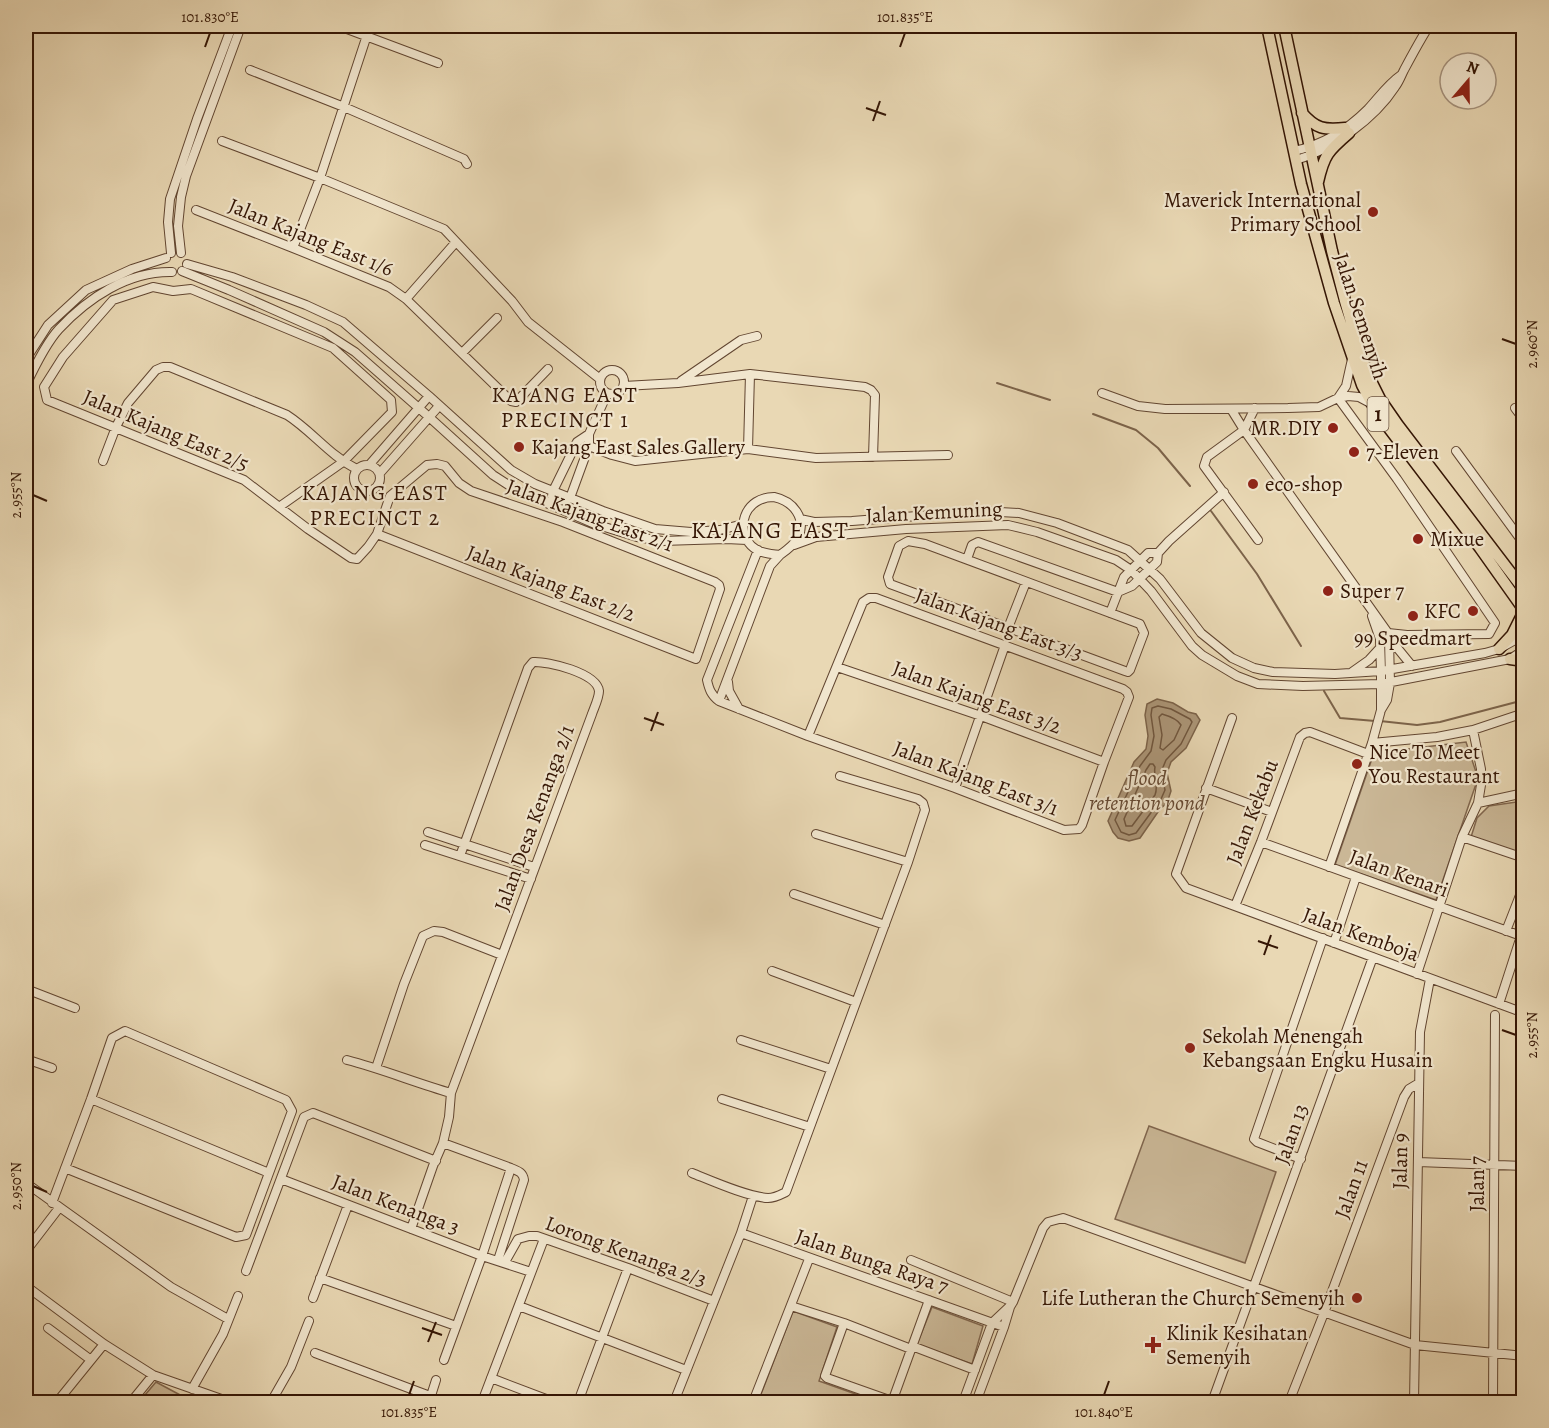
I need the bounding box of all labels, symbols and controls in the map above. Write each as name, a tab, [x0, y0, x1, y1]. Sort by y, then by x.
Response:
text: 101.830°E	[181, 7, 239, 27]
text: 101.835°E	[877, 7, 933, 27]
north arrow	[1438, 51, 1498, 111]
text: N	[1464, 56, 1482, 80]
place label: Maverick International Primary School	[1164, 186, 1361, 238]
street label: Jalan Kajang East 1/6	[224, 191, 398, 283]
marker: Maverick International Primary School	[1366, 205, 1380, 219]
street label: Jalan Semenyih	[1327, 249, 1395, 383]
text: 2.960°N	[1522, 319, 1542, 368]
district label: KAJANG EAST PRECINCT 1	[492, 380, 638, 435]
street label: Jalan Kajang East 2/5	[79, 382, 253, 478]
road number: 1	[1368, 397, 1388, 431]
place label: MR.DIY	[1250, 414, 1322, 442]
marker: MR.DIY	[1326, 421, 1340, 435]
place label: Kajang East Sales Gallery	[531, 433, 746, 461]
place label: 7-Eleven	[1366, 438, 1439, 466]
marker: Kajang East Sales Gallery	[512, 440, 526, 454]
marker: 7-Eleven	[1347, 445, 1361, 459]
place label: eco-shop	[1265, 470, 1343, 498]
text: 2.955°N	[6, 471, 26, 518]
street label: Jalan Kajang East 2/1	[503, 472, 677, 558]
marker: eco-shop	[1246, 477, 1260, 491]
district label: KAJANG EAST PRECINCT 2	[302, 478, 448, 533]
street label: Jalan Kemuning	[865, 494, 1004, 530]
district label: KAJANG EAST	[691, 514, 849, 546]
place label: Mixue	[1430, 525, 1484, 553]
marker: Mixue	[1411, 532, 1425, 546]
street label: Jalan Kajang East 2/2	[463, 538, 639, 628]
place label: Super 7	[1340, 577, 1404, 605]
street label: Jalan Kajang East 3/3	[911, 581, 1087, 667]
marker: Super 7	[1321, 584, 1335, 598]
place label: KFC	[1424, 597, 1461, 625]
marker: KFC	[1466, 604, 1480, 618]
marker: 99 Speedmart	[1406, 609, 1420, 623]
place label: 99 Speedmart	[1354, 624, 1472, 652]
street label: Jalan Kajang East 3/2	[889, 653, 1065, 741]
street label: Jalan Desa Kenanga 2/1	[487, 721, 581, 915]
street label: Jalan Kajang East 3/1	[889, 734, 1063, 822]
place label: Nice To Meet You Restaurant	[1368, 738, 1500, 790]
street label: Jalan Kekabu	[1219, 755, 1285, 869]
marker: Nice To Meet You Restaurant	[1350, 757, 1364, 771]
water label: flood retention pond	[1089, 763, 1205, 818]
street label: Jalan Kenari	[1345, 842, 1453, 904]
street label: Jalan Kemboja	[1299, 900, 1423, 968]
text: 2.955°N	[1522, 1011, 1542, 1058]
place label: Sekolah Menengah Kebangsaan Engku Husain	[1202, 1022, 1433, 1074]
marker: Sekolah Menengah Kebangsaan Engku Husain	[1183, 1041, 1197, 1055]
street label: Jalan 13	[1267, 1100, 1315, 1168]
street label: Jalan 9	[1386, 1133, 1414, 1189]
street label: Jalan 11	[1327, 1156, 1375, 1222]
street label: Jalan 7	[1463, 1156, 1491, 1212]
text: 2.950°N	[6, 1162, 26, 1210]
street label: Jalan Kenanga 3	[328, 1167, 464, 1241]
street label: Lorong Kenanga 2/3	[541, 1209, 711, 1293]
street label: Jalan Bunga Raya 7	[792, 1222, 952, 1300]
place label: Life Lutheran the Church Semenyih	[1041, 1284, 1345, 1312]
marker: Life Lutheran the Church Semenyih	[1350, 1291, 1364, 1305]
place label: Klinik Kesihatan Semenyih	[1166, 1319, 1308, 1371]
marker: Klinik Kesihatan Semenyih	[1144, 1336, 1162, 1354]
text: 101.835°E	[381, 1402, 437, 1422]
text: 101.840°E	[1075, 1402, 1133, 1422]

